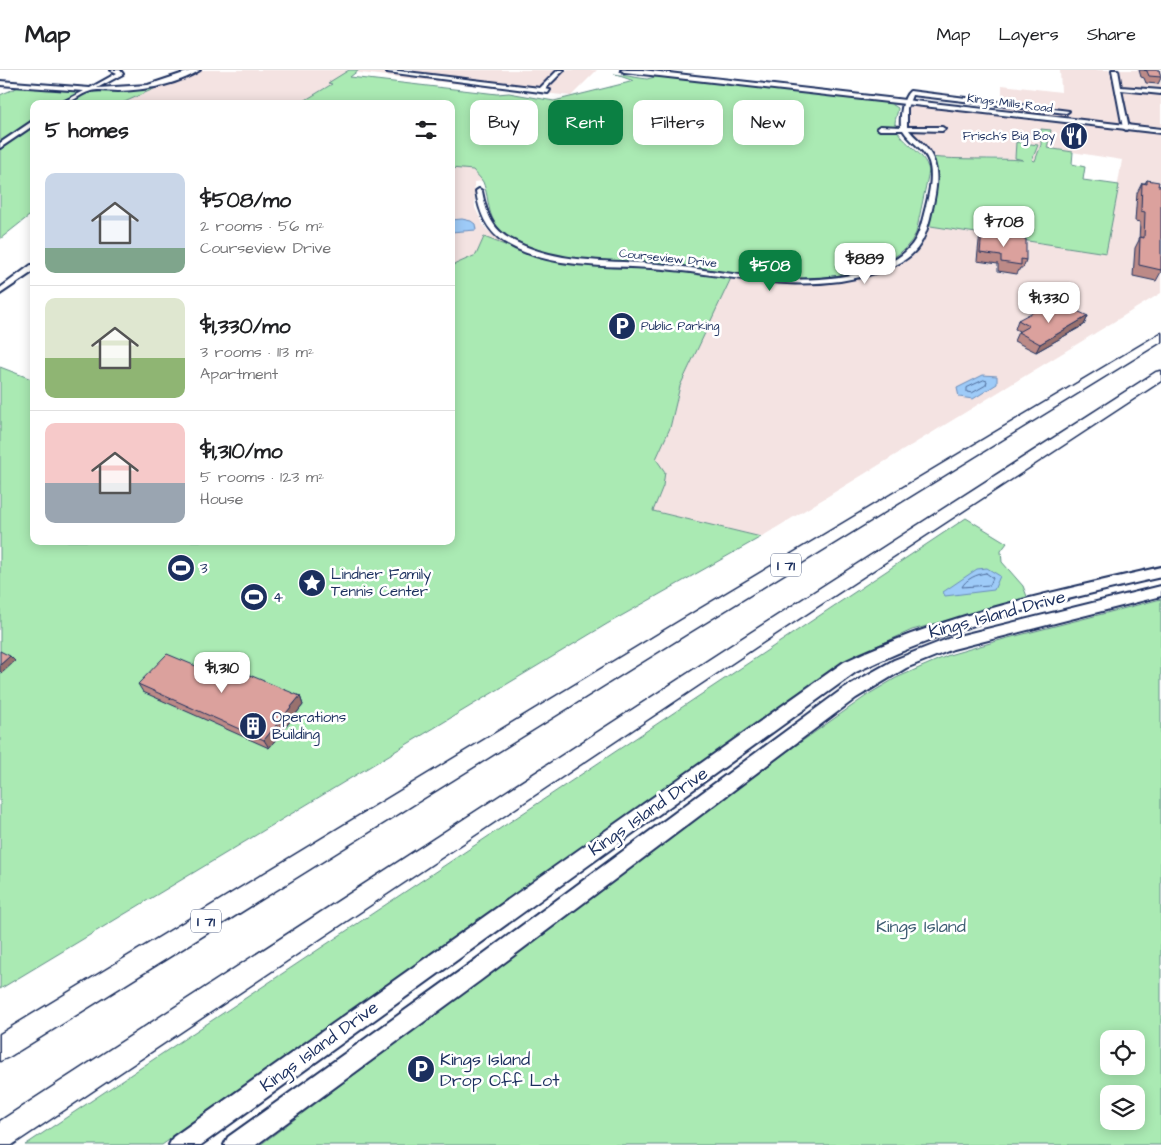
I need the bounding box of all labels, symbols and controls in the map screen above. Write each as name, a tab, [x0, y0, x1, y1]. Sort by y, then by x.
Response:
text: Map	[25, 18, 70, 52]
text: Map	[936, 22, 970, 47]
text: Layers	[998, 22, 1059, 47]
text: Share	[1087, 22, 1136, 47]
street label: Kings Mills Road	[966, 90, 1054, 118]
chip: Buy	[470, 100, 538, 145]
chip: Rent	[548, 100, 623, 145]
chip: Filters	[633, 100, 723, 145]
chip: New	[733, 100, 804, 145]
text: 5 homes	[45, 116, 129, 145]
icon: filters	[412, 116, 440, 144]
restaurant icon: Frisch's Big Boy	[1059, 121, 1089, 151]
place label: Frisch's Big Boy	[963, 128, 1055, 146]
text: $508/mo	[200, 186, 291, 215]
icon: home	[85, 193, 145, 253]
pin: $708	[974, 206, 1034, 248]
text: $708	[984, 211, 1024, 233]
text: 2 rooms · 56 m²	[200, 215, 324, 237]
text: Courseview Drive	[200, 237, 331, 259]
pin: $889	[835, 242, 895, 285]
street label: Courseview Drive	[618, 245, 718, 272]
text: $889	[846, 248, 884, 270]
pin: $508	[740, 250, 800, 292]
text: $508	[750, 255, 790, 277]
pin: $1,330	[1008, 282, 1090, 324]
text: $1,330	[1029, 287, 1069, 309]
parking icon: Public Parking	[607, 311, 637, 341]
text: $1,330/mo	[200, 312, 290, 341]
icon: home	[85, 318, 145, 378]
place label: Public Parking	[641, 318, 719, 336]
text: 3 rooms · 113 m²	[200, 341, 314, 363]
text: Apartment	[200, 363, 278, 385]
text: $1,310/mo	[200, 437, 282, 466]
icon: home	[85, 443, 145, 503]
text: 5 rooms · 123 m²	[200, 466, 324, 488]
text: House	[200, 488, 244, 510]
sports icon: 3	[166, 553, 196, 583]
road number: I 71	[771, 554, 801, 576]
place label: 3	[200, 558, 208, 579]
place label: Lindner Family Tennis Center	[331, 564, 431, 602]
place icon: Lindner Family Tennis Center	[297, 568, 327, 598]
sports icon: 4	[239, 582, 269, 612]
street label: Kings Island Drive	[926, 584, 1069, 646]
place label: 4	[273, 587, 283, 608]
pin: $1,310	[181, 652, 263, 694]
text: $1,310	[205, 657, 239, 679]
place label: Operations Building	[272, 707, 347, 746]
building icon: Operations Building	[238, 711, 268, 741]
street label: Kings Island Drive	[583, 761, 714, 863]
road number: I 71	[191, 909, 221, 932]
park label: Kings Island	[876, 914, 966, 940]
street label: Kings Island Drive	[255, 995, 384, 1099]
map controls	[1100, 1030, 1145, 1130]
button: locate	[1100, 1030, 1145, 1075]
place label: Kings Island Drop Off Lot	[440, 1047, 560, 1093]
parking icon: Kings Island Drop Off Lot	[406, 1054, 436, 1084]
button: layers	[1100, 1085, 1145, 1130]

